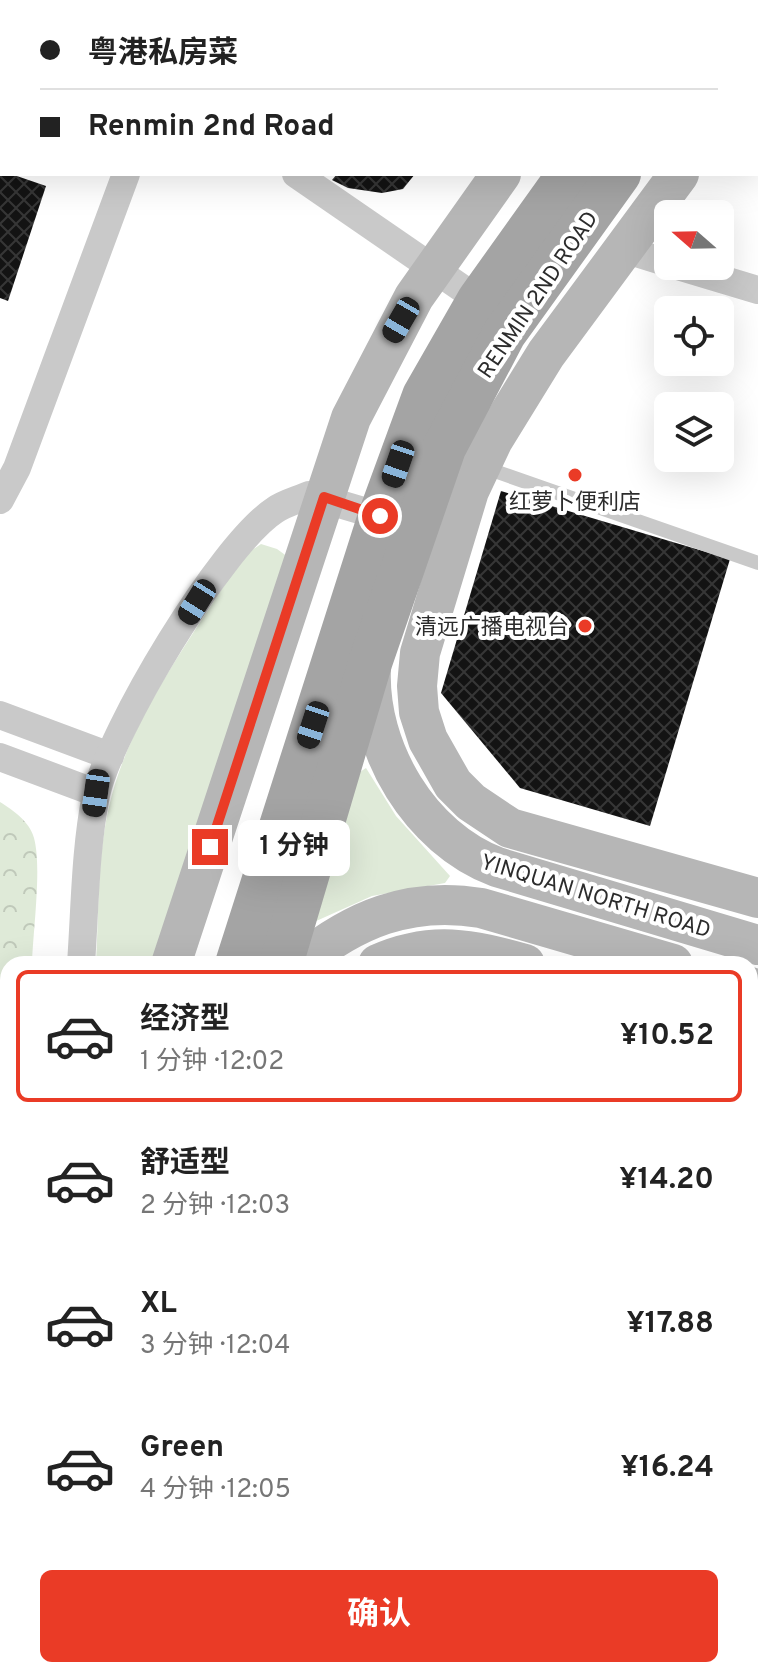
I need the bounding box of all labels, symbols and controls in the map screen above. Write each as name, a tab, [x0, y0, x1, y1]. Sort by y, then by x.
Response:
text: 粤港私房菜	[88, 36, 238, 73]
text: Renmin 2nd Road	[88, 109, 335, 146]
north arrow	[654, 200, 734, 280]
map controls	[654, 200, 734, 472]
street label: RENMIN 2ND ROAD	[473, 207, 605, 384]
car	[379, 293, 423, 347]
button: locate	[654, 296, 734, 376]
button: layers	[654, 392, 734, 472]
car	[379, 437, 417, 491]
marker: 红萝卜便利店	[566, 466, 584, 484]
place label: 红萝卜便利店	[509, 490, 641, 517]
route start	[362, 498, 398, 534]
car	[174, 575, 220, 629]
place label: 清远广播电视台	[415, 615, 569, 642]
marker: 清远广播电视台	[576, 617, 594, 635]
car	[294, 698, 332, 752]
car	[81, 768, 111, 818]
callout: 1 分钟	[238, 819, 350, 875]
route end	[192, 829, 228, 865]
text: 1 分钟	[260, 831, 328, 864]
street label: YINQUAN NORTH ROAD	[477, 849, 714, 945]
icon: car	[44, 1000, 116, 1072]
text: 经济型	[140, 1002, 230, 1039]
text: ¥10.52	[620, 1018, 714, 1055]
text: 1 分钟 · 12:02	[140, 1046, 284, 1079]
icon: car	[44, 1144, 116, 1216]
text: 舒适型	[140, 1146, 230, 1183]
text: ¥14.20	[619, 1162, 714, 1199]
text: 2 分钟 · 12:03	[140, 1190, 290, 1223]
text: XL	[140, 1286, 177, 1323]
icon: car	[44, 1288, 116, 1360]
text: ¥17.88	[627, 1306, 714, 1343]
text: 3 分钟 · 12:04	[140, 1330, 290, 1363]
text: Green	[140, 1430, 224, 1467]
icon: car	[44, 1432, 116, 1504]
text: ¥16.24	[620, 1450, 714, 1487]
text: 4 分钟 · 12:05	[140, 1474, 291, 1507]
button: 确认	[40, 1570, 718, 1662]

